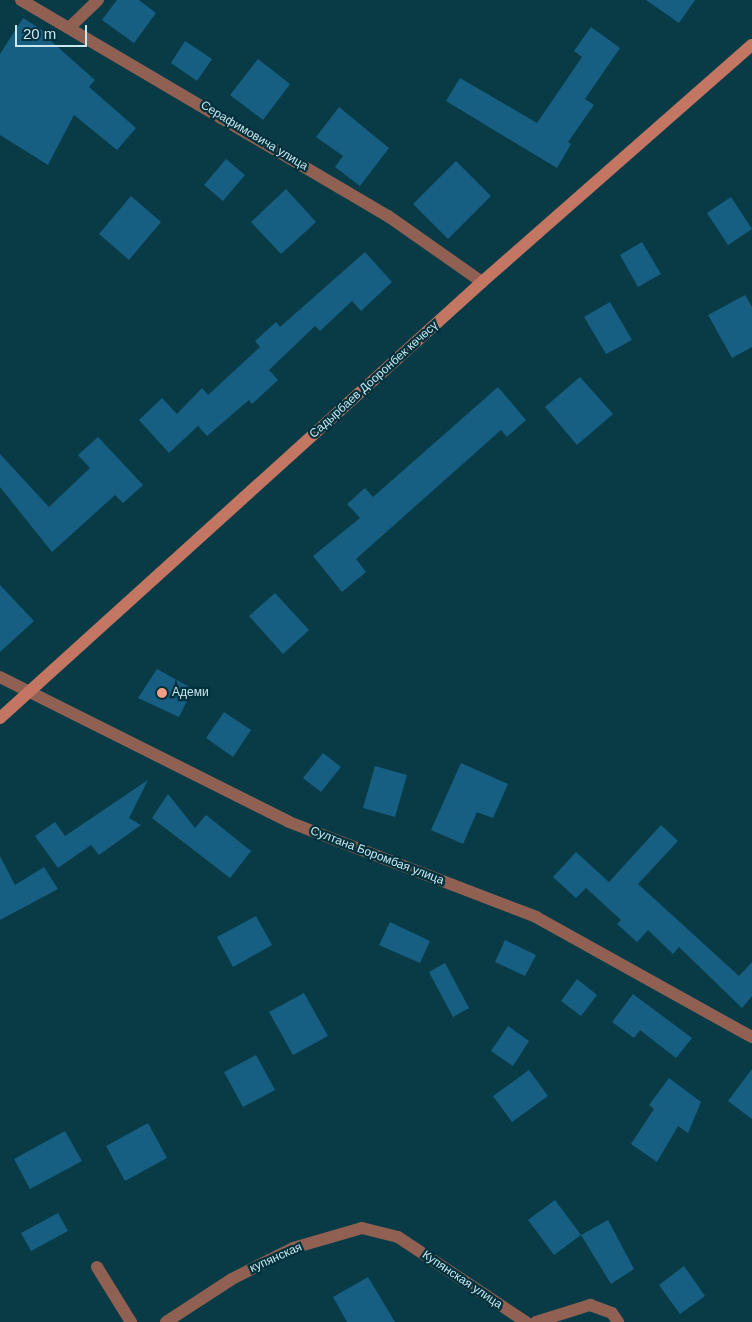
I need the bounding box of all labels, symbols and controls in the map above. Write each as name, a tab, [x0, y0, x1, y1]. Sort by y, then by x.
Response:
scale bar	[18, 15, 90, 47]
text: 20 m	[23, 25, 56, 42]
street label: Серафимовича улица	[198, 98, 310, 174]
street label: Садырбаев Дооронбек көчөсү	[307, 318, 441, 442]
place label: Адеми	[172, 686, 209, 700]
marker: Адеми	[156, 687, 168, 699]
street label: Султана Боромбая улица	[308, 824, 446, 888]
street label: купянская	[248, 1240, 304, 1276]
street label: Купянская улица	[419, 1248, 505, 1312]

